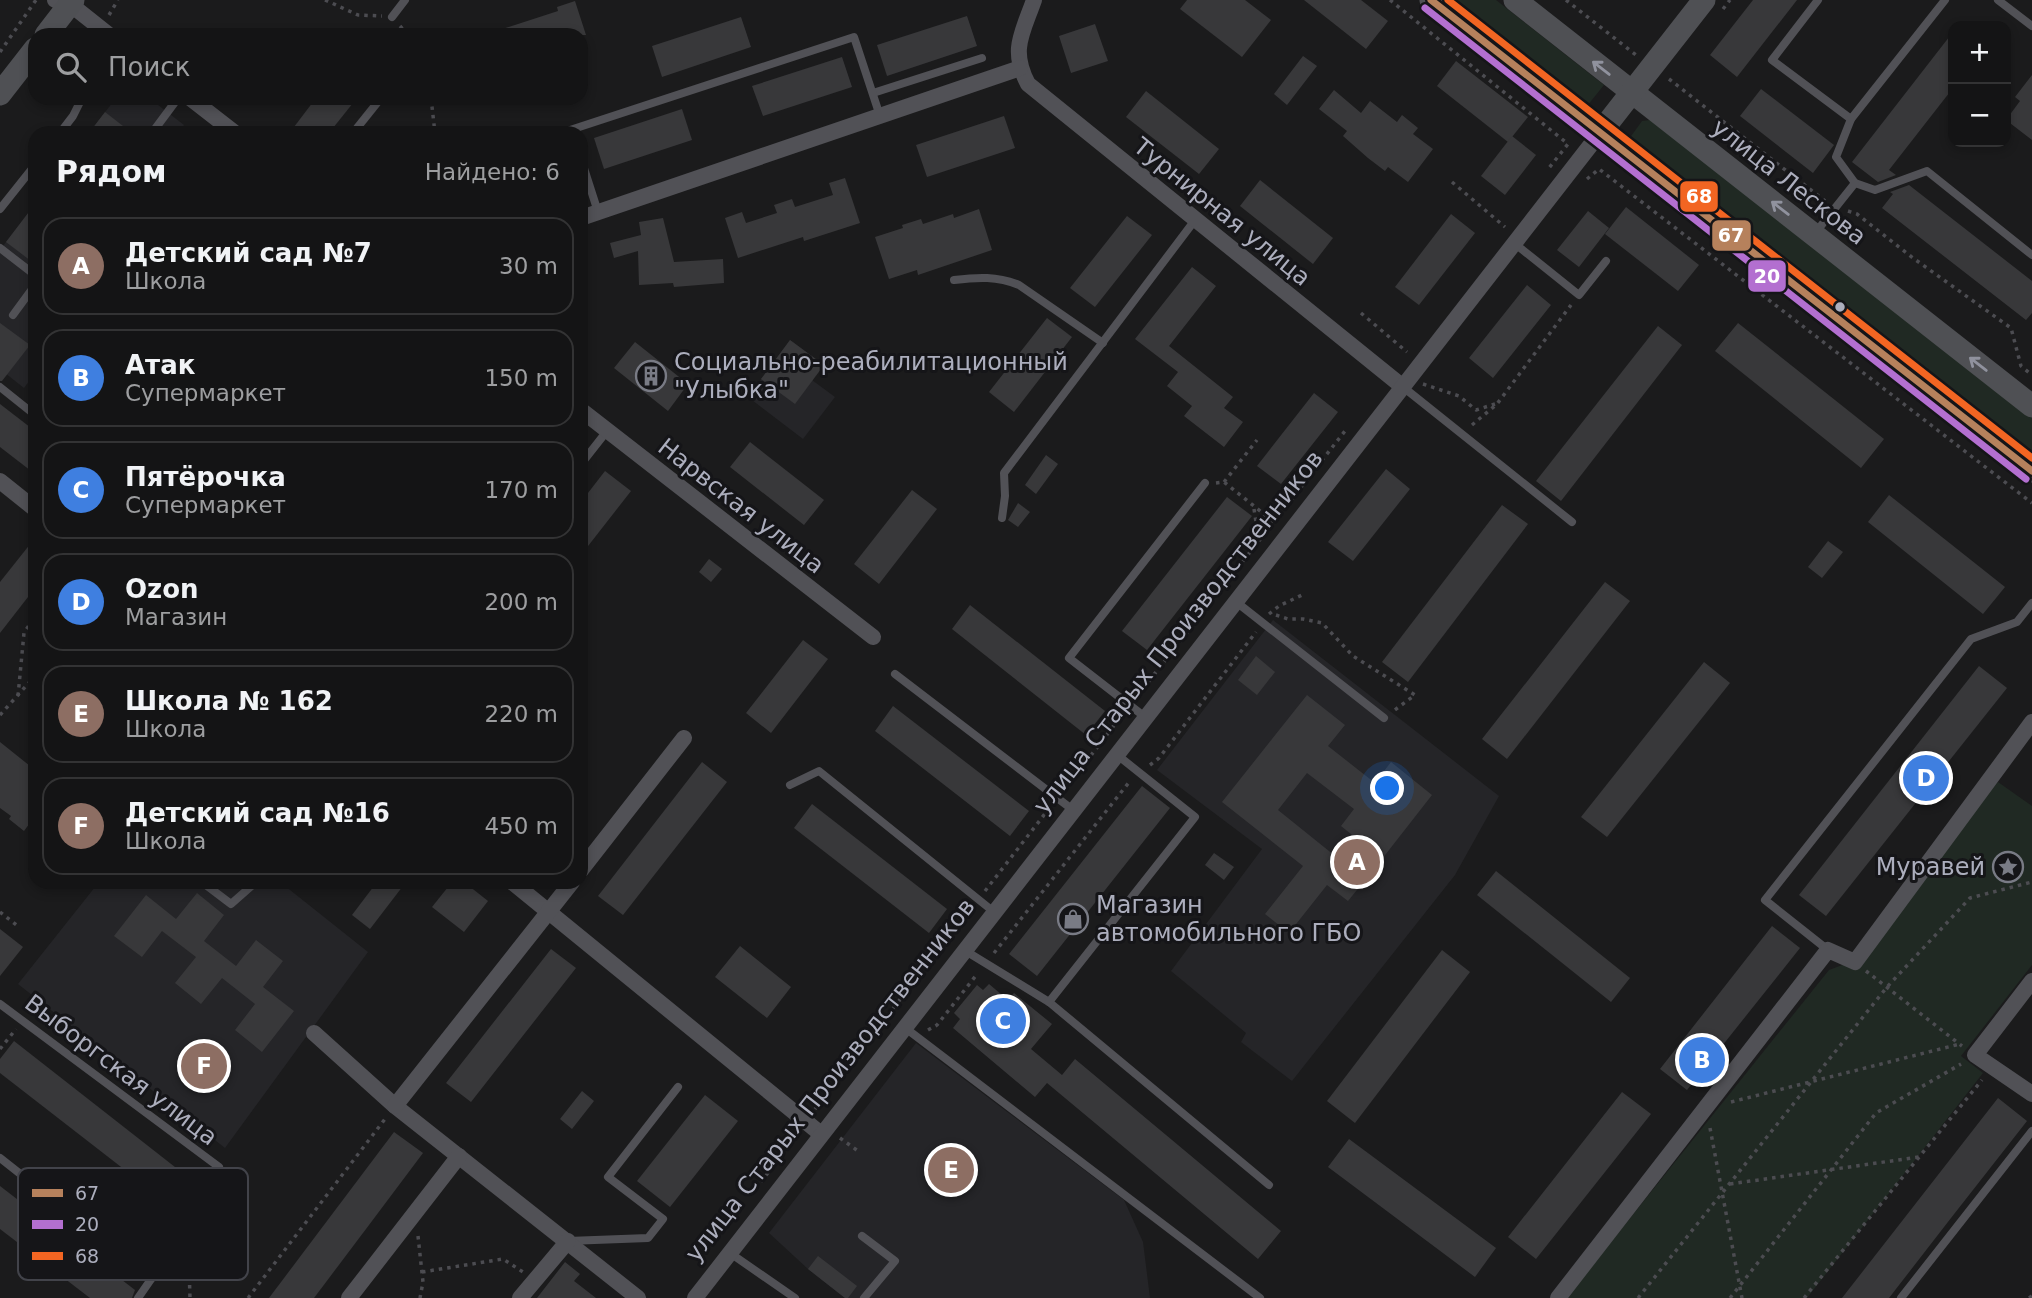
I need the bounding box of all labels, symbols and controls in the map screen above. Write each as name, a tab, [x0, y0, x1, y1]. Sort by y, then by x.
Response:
map controls	[1948, 21, 2011, 147]
button: +	[1948, 21, 2011, 84]
search box	[28, 28, 588, 105]
icon: search	[52, 48, 90, 86]
text: Поиск	[108, 52, 190, 82]
one-way arrow	[1592, 60, 1611, 75]
button: −	[1948, 84, 2011, 147]
street label: улица Лескова	[1706, 113, 1872, 251]
street label: Турнирная улица	[1127, 131, 1316, 292]
text: Рядом	[56, 154, 167, 189]
text: Найдено: 6	[425, 159, 560, 185]
line badge: 68	[1679, 180, 1719, 213]
text: 68	[1686, 185, 1712, 207]
one-way arrow	[1771, 201, 1790, 216]
line badge: 67	[1711, 219, 1752, 252]
text: 67	[1718, 224, 1744, 246]
text: Детский сад №7	[125, 238, 372, 268]
text: A	[72, 253, 90, 279]
text: 30 m	[499, 253, 558, 279]
line badge: 20	[1747, 259, 1787, 293]
text: 20	[1754, 265, 1780, 287]
text: Школа	[125, 268, 206, 294]
unlabelled marker	[1833, 300, 1847, 314]
place label: Социально-реабилитационный "Улыбка"	[674, 348, 1068, 404]
text: Атак	[125, 350, 195, 380]
one-way arrow	[1969, 357, 1988, 372]
building icon: Социально-реабилитационный "Улыбка"	[634, 359, 668, 393]
text: B	[72, 365, 90, 391]
text: 150 m	[484, 365, 558, 391]
text: Супермаркет	[125, 380, 286, 406]
street label: Нарвская улица	[652, 433, 830, 579]
street label: улица Старых Производственников	[1027, 445, 1329, 819]
text: Пятёрочка	[125, 462, 286, 492]
text: C	[73, 477, 89, 503]
text: 170 m	[484, 477, 558, 503]
text: Супермаркет	[125, 492, 286, 518]
text: Ozon	[125, 574, 199, 604]
text: D	[71, 589, 91, 615]
text: 200 m	[484, 589, 558, 615]
text: Магазин	[125, 604, 227, 630]
text: Школа № 162	[125, 686, 333, 716]
text: E	[73, 701, 89, 727]
text: 220 m	[484, 701, 558, 727]
text: Школа	[125, 716, 206, 742]
pin: D	[1903, 752, 1949, 804]
your location	[1370, 771, 1404, 805]
text: Детский сад №16	[125, 798, 390, 828]
text: F	[73, 813, 89, 839]
text: 450 m	[484, 813, 558, 839]
text: Школа	[125, 828, 206, 854]
pin: A	[1334, 836, 1380, 888]
place icon: Муравей	[1991, 850, 2025, 884]
place label: Муравей	[1876, 853, 1985, 881]
place label: Магазин автомобильного ГБО	[1096, 891, 1361, 947]
street label: улица Старых Производственников	[679, 893, 981, 1267]
shop icon: Магазин автомобильного ГБО	[1056, 902, 1090, 936]
street label: Выборгская улица	[19, 989, 223, 1151]
pin: C	[980, 995, 1026, 1047]
pin: B	[1679, 1034, 1725, 1086]
pin: F	[181, 1040, 227, 1092]
pin: E	[928, 1144, 974, 1196]
legend	[18, 1168, 248, 1280]
text: 67	[75, 1182, 99, 1204]
text: 20	[75, 1213, 99, 1235]
text: 68	[75, 1245, 99, 1267]

